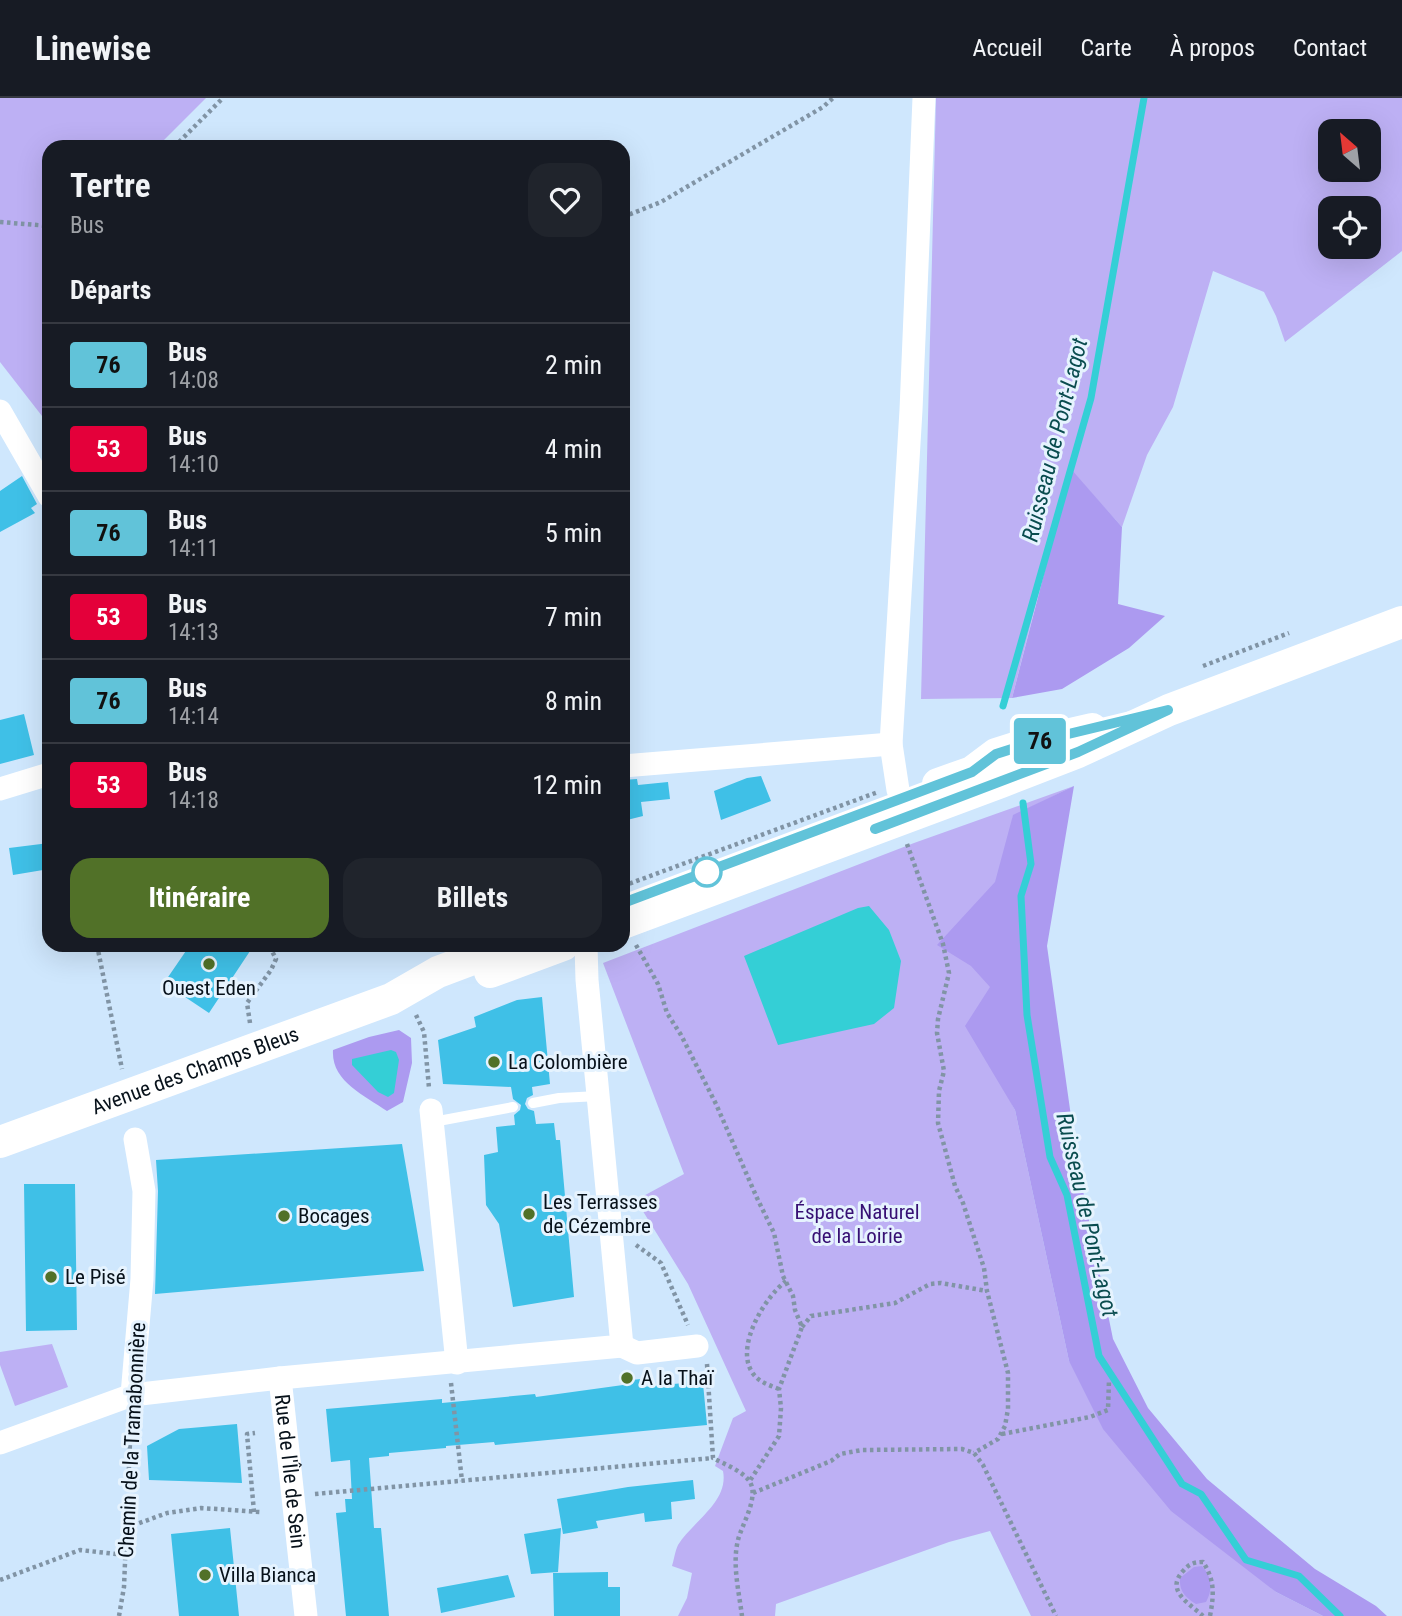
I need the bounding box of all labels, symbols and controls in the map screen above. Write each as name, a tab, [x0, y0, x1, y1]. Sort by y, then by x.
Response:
text: Linewise	[35, 29, 151, 68]
text: Accueil	[973, 34, 1042, 62]
text: Carte	[1080, 34, 1132, 62]
text: À propos	[1170, 34, 1255, 62]
text: Contact	[1293, 34, 1367, 62]
north arrow	[1318, 119, 1381, 182]
map controls	[1318, 119, 1381, 259]
button: heart	[528, 163, 602, 237]
text: Tertre	[70, 166, 151, 205]
button: locate	[1318, 196, 1381, 259]
text: Bus	[70, 212, 104, 239]
text: Départs	[70, 275, 151, 305]
water label: Ruisseau de Pont-Lagot	[1017, 335, 1093, 544]
text: Bus	[168, 337, 207, 367]
text: 2 min	[545, 350, 602, 380]
text: 76	[96, 351, 121, 379]
text: 14:08	[168, 367, 219, 394]
text: Bus	[168, 421, 207, 451]
text: 4 min	[545, 434, 602, 464]
text: 53	[96, 435, 121, 463]
text: 14:10	[168, 451, 219, 478]
text: Bus	[168, 505, 207, 535]
text: 5 min	[545, 518, 602, 548]
text: 76	[96, 519, 121, 547]
text: 14:11	[168, 535, 219, 562]
text: Bus	[168, 589, 207, 619]
text: 7 min	[545, 602, 602, 632]
text: 53	[96, 603, 121, 631]
text: 14:13	[168, 619, 219, 646]
text: Bus	[168, 673, 207, 703]
text: 8 min	[545, 686, 602, 716]
text: 76	[96, 687, 121, 715]
text: 14:14	[168, 703, 219, 730]
line badge: 76	[1009, 718, 1072, 764]
text: 76	[1028, 727, 1052, 755]
text: Bus	[168, 757, 207, 787]
text: 12 min	[532, 770, 602, 800]
text: 53	[96, 771, 121, 799]
text: 14:18	[168, 787, 219, 814]
unlabelled marker	[692, 857, 722, 887]
button: Itinéraire	[70, 858, 329, 938]
button: Billets	[343, 858, 602, 938]
marker: Ouest Eden	[201, 956, 217, 972]
place label: Ouest Eden	[162, 976, 256, 1000]
street label: Avenue des Champs Bleus	[89, 1022, 302, 1119]
place label: La Colombière	[508, 1050, 628, 1074]
marker: La Colombière	[486, 1054, 502, 1070]
water label: Ruisseau de Pont-Lagot	[1050, 1110, 1124, 1320]
place label: Les Terrasses de Cézembre	[543, 1190, 658, 1238]
park label: Éspace Naturel de la Loirie	[794, 1200, 920, 1248]
place label: Bocages	[298, 1204, 370, 1228]
marker: Les Terrasses de Cézembre	[521, 1206, 537, 1222]
marker: Bocages	[276, 1208, 292, 1224]
place label: Le Pisé	[65, 1265, 126, 1289]
marker: Le Pisé	[43, 1269, 59, 1285]
street label: Chemin de la Tramabonnière	[114, 1321, 150, 1558]
place label: A la Thaï	[641, 1366, 714, 1390]
marker: A la Thaï	[619, 1370, 635, 1386]
street label: Rue de l'Île de Sein	[270, 1393, 311, 1550]
place label: Villa Bianca	[219, 1563, 316, 1587]
marker: Villa Bianca	[197, 1567, 213, 1583]

